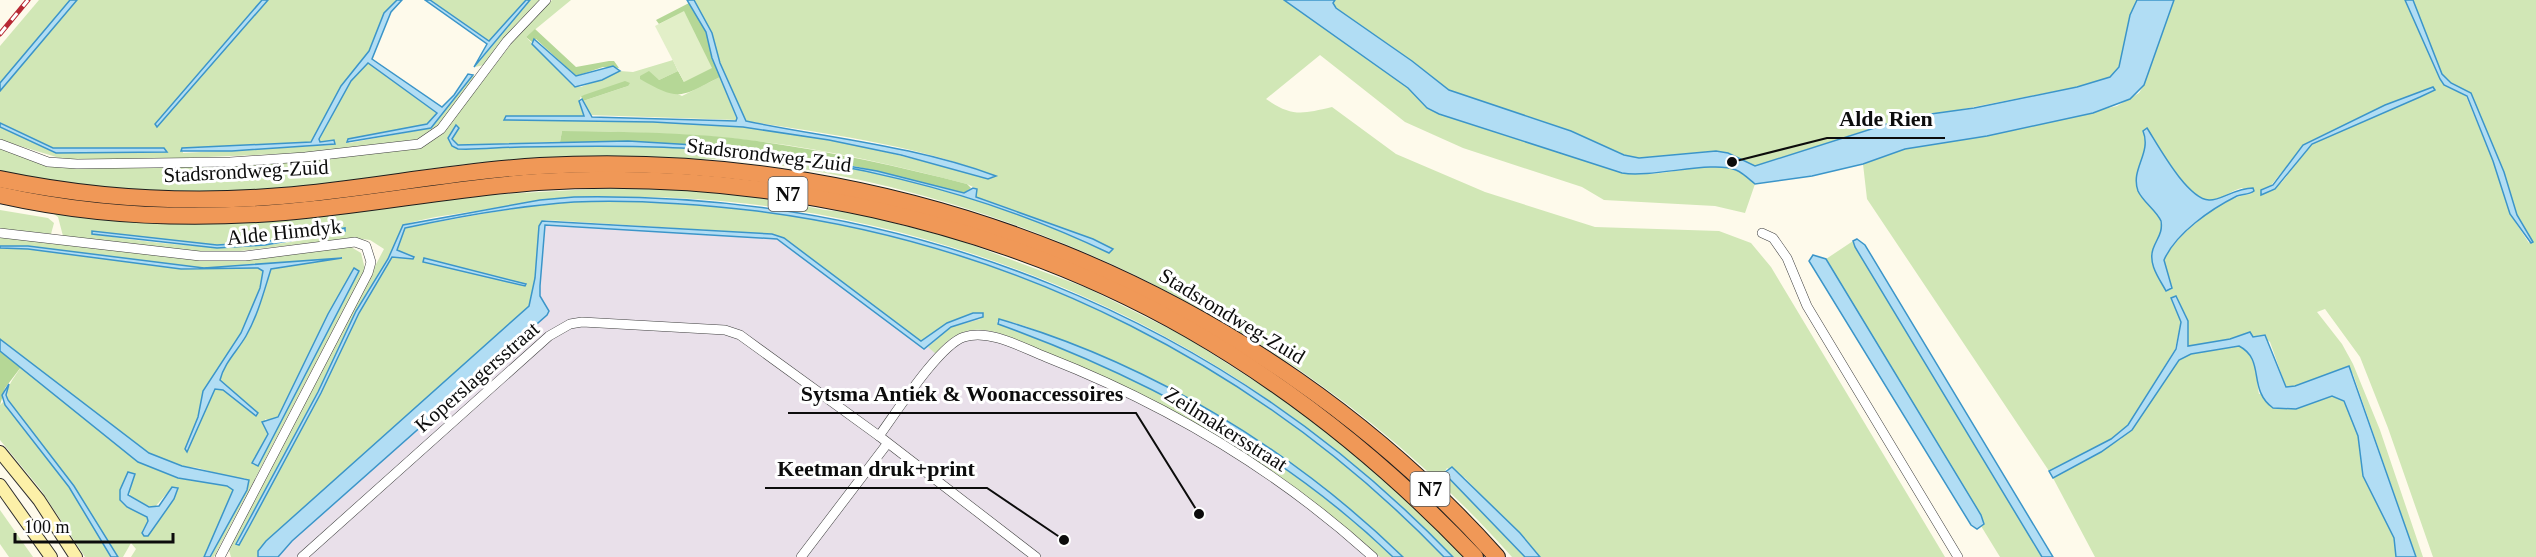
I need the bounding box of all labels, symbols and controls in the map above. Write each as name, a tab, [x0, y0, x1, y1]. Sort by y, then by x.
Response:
callout: Alde Rien	[1827, 98, 1945, 138]
text: Alde Rien	[1839, 106, 1933, 131]
street label: Stadsrondweg-Zuid	[685, 133, 853, 177]
street label: Stadsrondweg-Zuid	[163, 155, 330, 187]
road number: N7	[768, 177, 808, 211]
street label: Alde Himdyk	[226, 214, 343, 250]
street label: Stadsrondweg-Zuid	[1155, 263, 1310, 369]
street label: Koperslagersstraat	[410, 317, 544, 437]
callout: Sytsma Antiek & Woonaccessoires	[788, 373, 1136, 413]
text: Sytsma Antiek & Woonaccessoires	[801, 381, 1124, 406]
street label: Zeilmakersstraat	[1160, 382, 1292, 476]
callout: Keetman druk+print	[765, 448, 987, 488]
text: Keetman druk+print	[777, 456, 976, 481]
road number: N7	[1410, 472, 1450, 506]
scale bar	[15, 506, 172, 544]
text: 100 m	[24, 517, 70, 537]

